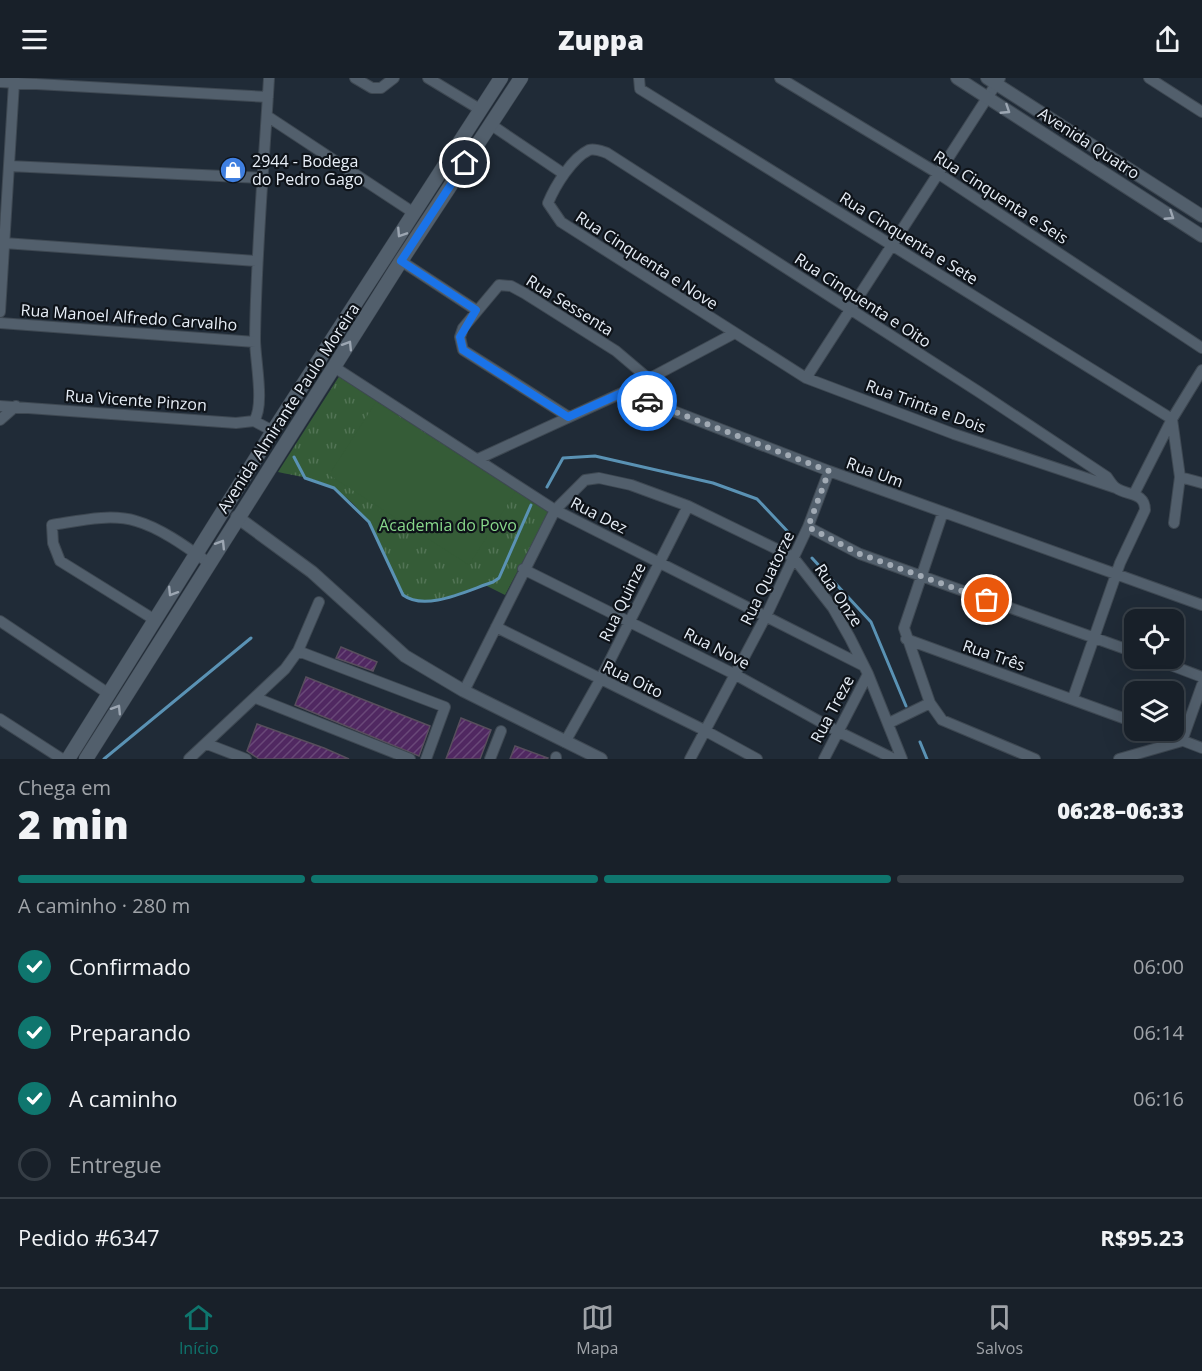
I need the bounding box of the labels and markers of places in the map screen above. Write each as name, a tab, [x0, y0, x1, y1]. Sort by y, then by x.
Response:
pin	[439, 137, 490, 188]
place label: 2944 - Bodega do Pedro Gago	[252, 150, 363, 190]
shop icon: 2944 - Bodega do Pedro Gago	[218, 155, 248, 185]
pin	[961, 574, 1012, 625]

